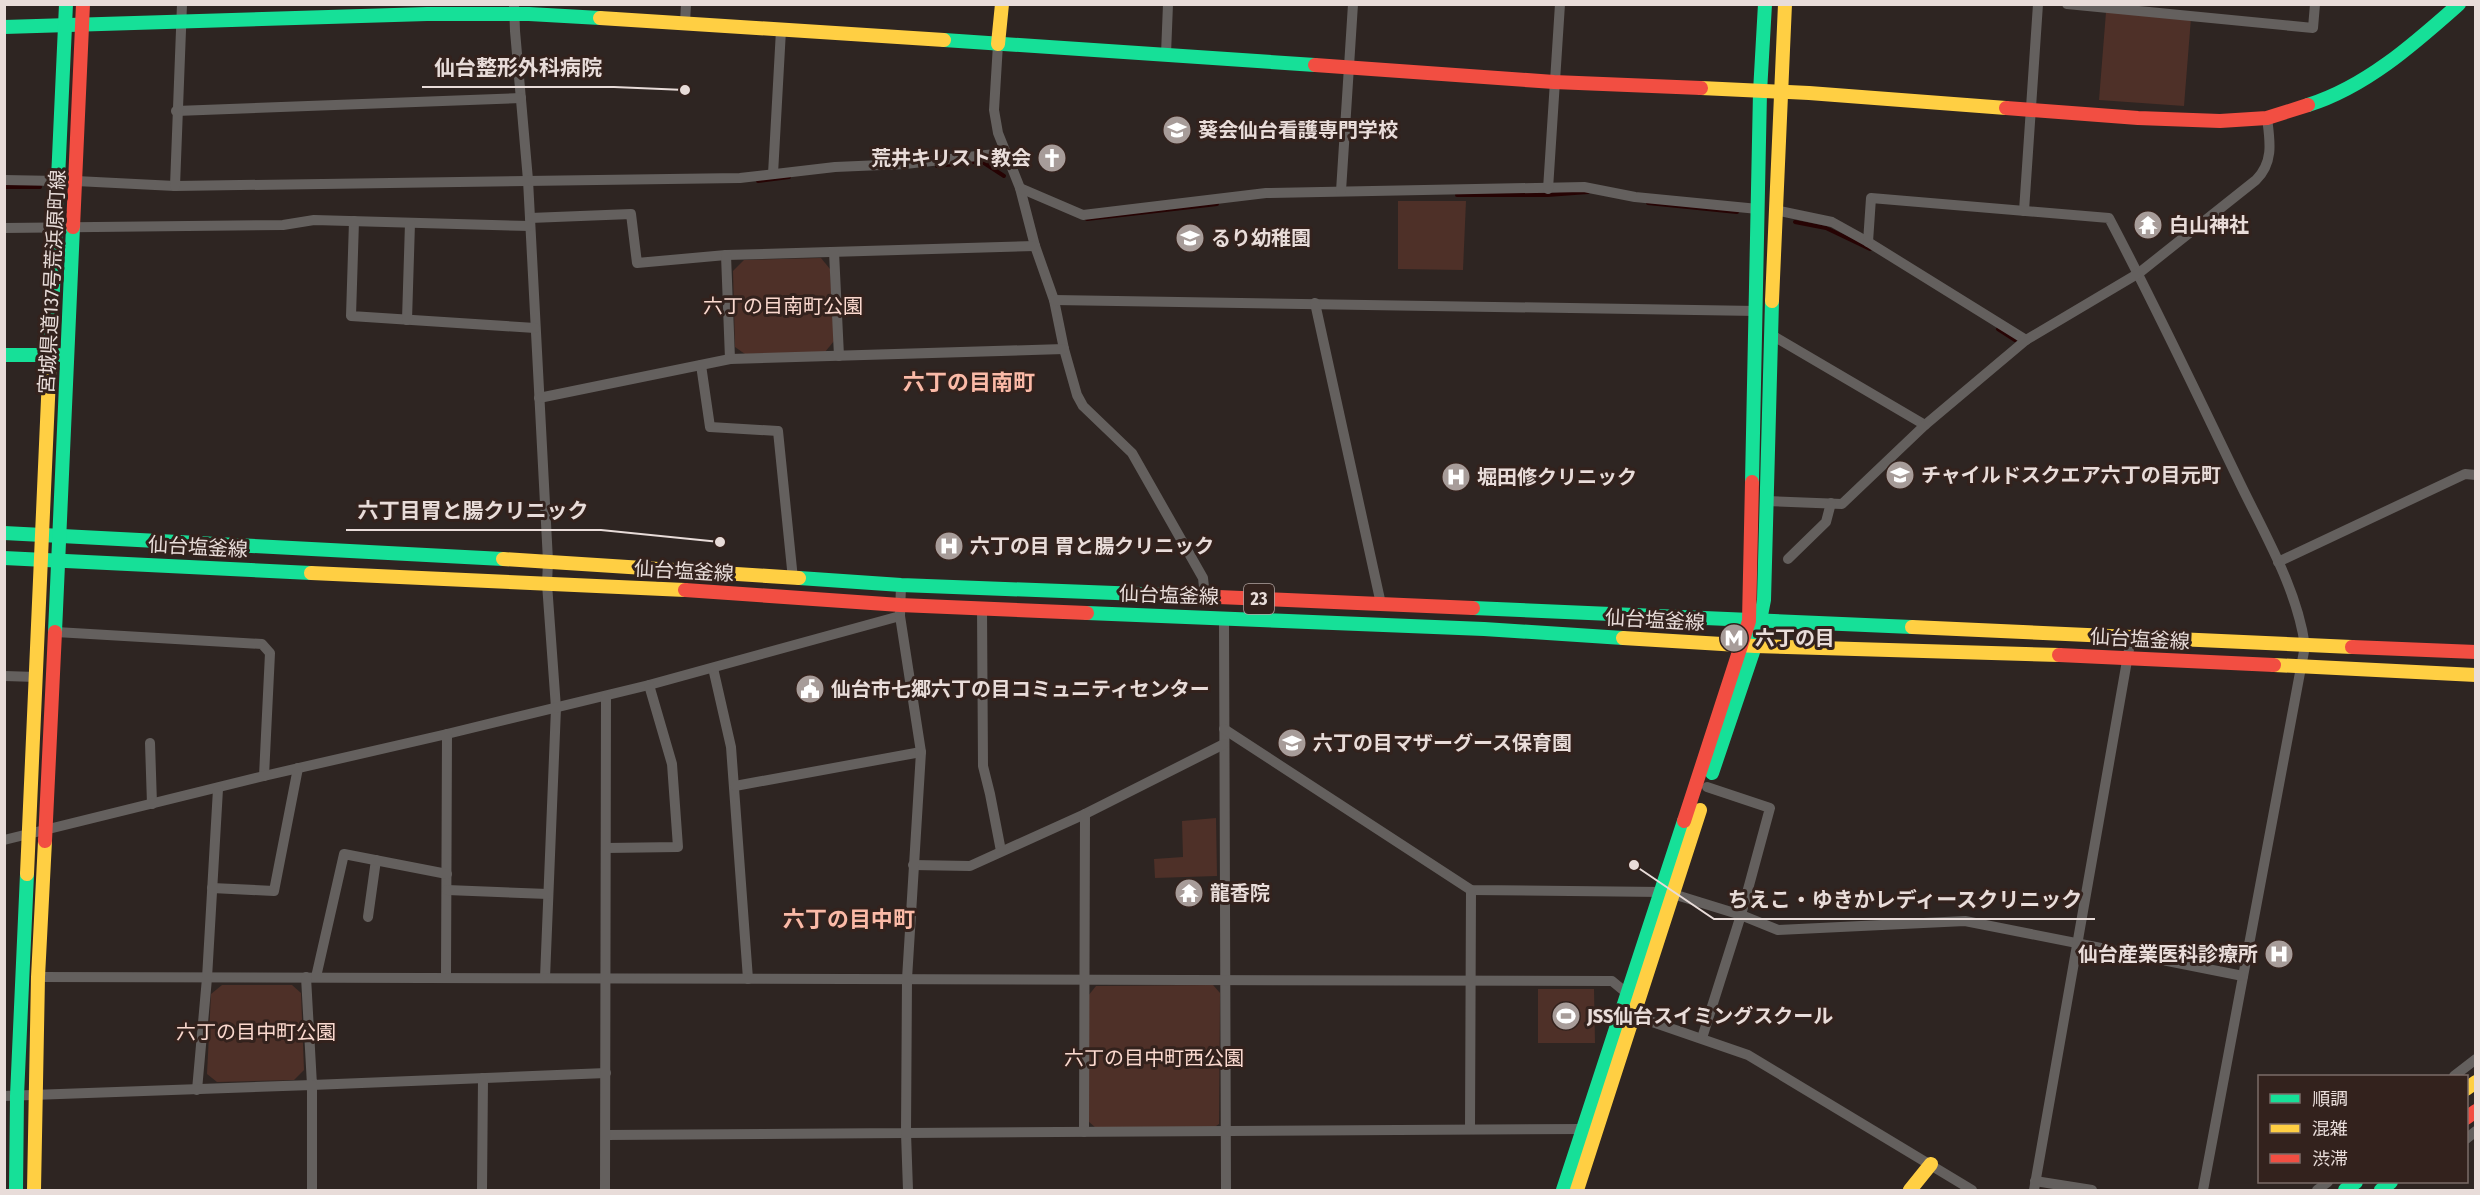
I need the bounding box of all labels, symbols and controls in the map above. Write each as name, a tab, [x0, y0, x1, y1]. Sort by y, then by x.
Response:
callout: 仙台整形外科病院	[422, 48, 614, 87]
text: 仙台整形外科病院	[434, 55, 602, 81]
school or university icon: 葵会仙台看護専門学校	[1161, 114, 1193, 146]
place label: 葵会仙台看護専門学校	[1198, 118, 1398, 142]
church icon: 荒井キリスト教会	[1036, 142, 1068, 174]
place label: 荒井キリスト教会	[871, 146, 1031, 170]
street label: 宮城県道137号荒浜原町線	[34, 169, 70, 395]
temple icon: 白山神社	[2132, 209, 2164, 241]
place label: 白山神社	[2169, 213, 2249, 237]
school or university icon: るり幼稚園	[1174, 222, 1206, 254]
place label: るり幼稚園	[1211, 226, 1311, 250]
park label: 六丁の目南町公園	[703, 294, 863, 318]
district label: 六丁の目南町	[903, 369, 1035, 396]
school or university icon: チャイルドスクエア六丁の目元町	[1884, 459, 1916, 491]
hospital icon: 堀田修クリニック	[1440, 461, 1472, 493]
place label: チャイルドスクエア六丁の目元町	[1921, 463, 2221, 487]
place label: 堀田修クリニック	[1477, 465, 1637, 489]
callout: 六丁目胃と腸クリニック	[346, 491, 601, 530]
text: 六丁目胃と腸クリニック	[358, 498, 589, 524]
hospital icon: 六丁の目 胃と腸クリニック	[933, 530, 965, 562]
street label: 仙台塩釜線	[147, 532, 249, 562]
place label: 六丁の目 胃と腸クリニック	[970, 534, 1214, 558]
street label: 仙台塩釜線	[633, 556, 735, 586]
street label: 仙台塩釜線	[1119, 581, 1219, 609]
road number: 23	[1244, 584, 1274, 614]
street label: 仙台塩釜線	[1604, 605, 1706, 635]
metro station icon: 六丁の目	[1718, 622, 1750, 654]
street label: 仙台塩釜線	[2089, 624, 2191, 654]
place label: 六丁の目	[1755, 626, 1835, 650]
public building icon: 仙台市七郷六丁の目コミュニティセンター	[794, 673, 826, 705]
place label: 仙台市七郷六丁の目コミュニティセンター	[831, 677, 1210, 701]
school or university icon: 六丁の目マザーグース保育園	[1276, 727, 1308, 759]
place label: 六丁の目マザーグース保育園	[1313, 731, 1572, 755]
temple icon: 龍香院	[1173, 877, 1205, 909]
callout: ちえこ・ゆきかレディースクリニック	[1714, 880, 2095, 919]
place label: 龍香院	[1210, 881, 1270, 905]
text: ちえこ・ゆきかレディースクリニック	[1728, 887, 2082, 913]
district label: 六丁の目中町	[783, 906, 915, 933]
hospital icon: 仙台産業医科診療所	[2263, 938, 2295, 970]
place label: 仙台産業医科診療所	[2078, 942, 2258, 966]
sports icon: JSS仙台スイミングスクール	[1550, 1000, 1582, 1032]
place label: JSS仙台スイミングスクール	[1586, 1004, 1833, 1028]
park label: 六丁の目中町公園	[176, 1020, 336, 1044]
park label: 六丁の目中町西公園	[1064, 1046, 1244, 1070]
legend	[2258, 1075, 2468, 1183]
text: 順調	[2312, 1088, 2348, 1110]
text: 混雑	[2312, 1118, 2348, 1140]
text: 渋滞	[2312, 1148, 2348, 1170]

